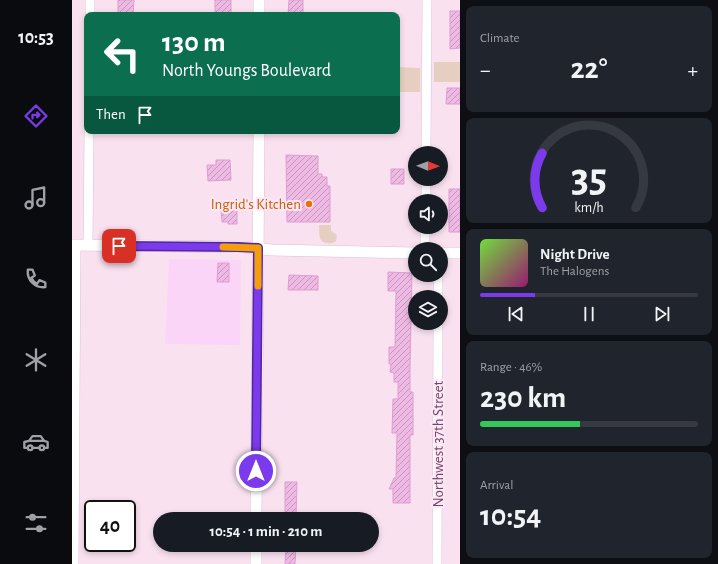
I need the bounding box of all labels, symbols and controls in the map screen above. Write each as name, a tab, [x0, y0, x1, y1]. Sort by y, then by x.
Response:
icon: left	[96, 28, 148, 80]
text: 10:53	[18, 29, 54, 47]
text: 130 m	[162, 29, 226, 57]
text: Climate	[480, 32, 519, 45]
text: 22°	[570, 54, 608, 84]
text: −	[480, 59, 491, 81]
text: +	[687, 59, 698, 81]
text: North Youngs Boulevard	[162, 62, 331, 80]
icon: directions	[22, 102, 50, 130]
icon: arrive	[134, 104, 156, 126]
text: Then	[96, 107, 126, 122]
north arrow	[408, 146, 448, 186]
map controls	[408, 146, 448, 330]
text: 35	[571, 158, 607, 199]
icon: music	[22, 184, 50, 212]
button: sound	[408, 194, 448, 234]
place label: Ingrid's Kitchen	[211, 197, 301, 212]
marker: Ingrid's Kitchen	[304, 199, 314, 209]
text: km/h	[574, 201, 604, 215]
pin	[102, 229, 136, 263]
icon: arrive	[108, 235, 130, 257]
button: search	[408, 242, 448, 282]
text: Night Drive	[540, 247, 610, 262]
icon: phone	[22, 265, 50, 293]
text: The Halogens	[540, 265, 609, 278]
button: layers	[408, 290, 448, 330]
icon: previous	[505, 303, 527, 325]
icon: pause	[578, 303, 600, 325]
icon: next	[651, 303, 673, 325]
icon: climate	[22, 346, 50, 374]
text: Range · 46%	[480, 361, 542, 374]
street label: Northwest 37th Street	[431, 380, 446, 507]
text: 230 km	[480, 383, 566, 413]
icon: car	[22, 428, 50, 456]
position arrow	[235, 450, 277, 492]
text: Arrival	[480, 479, 513, 492]
speed limit sign: 40	[84, 500, 136, 552]
text: 10:54	[480, 501, 541, 531]
icon: filters	[22, 509, 50, 537]
text: 10:54 · 1 min · 210 m	[210, 524, 322, 539]

